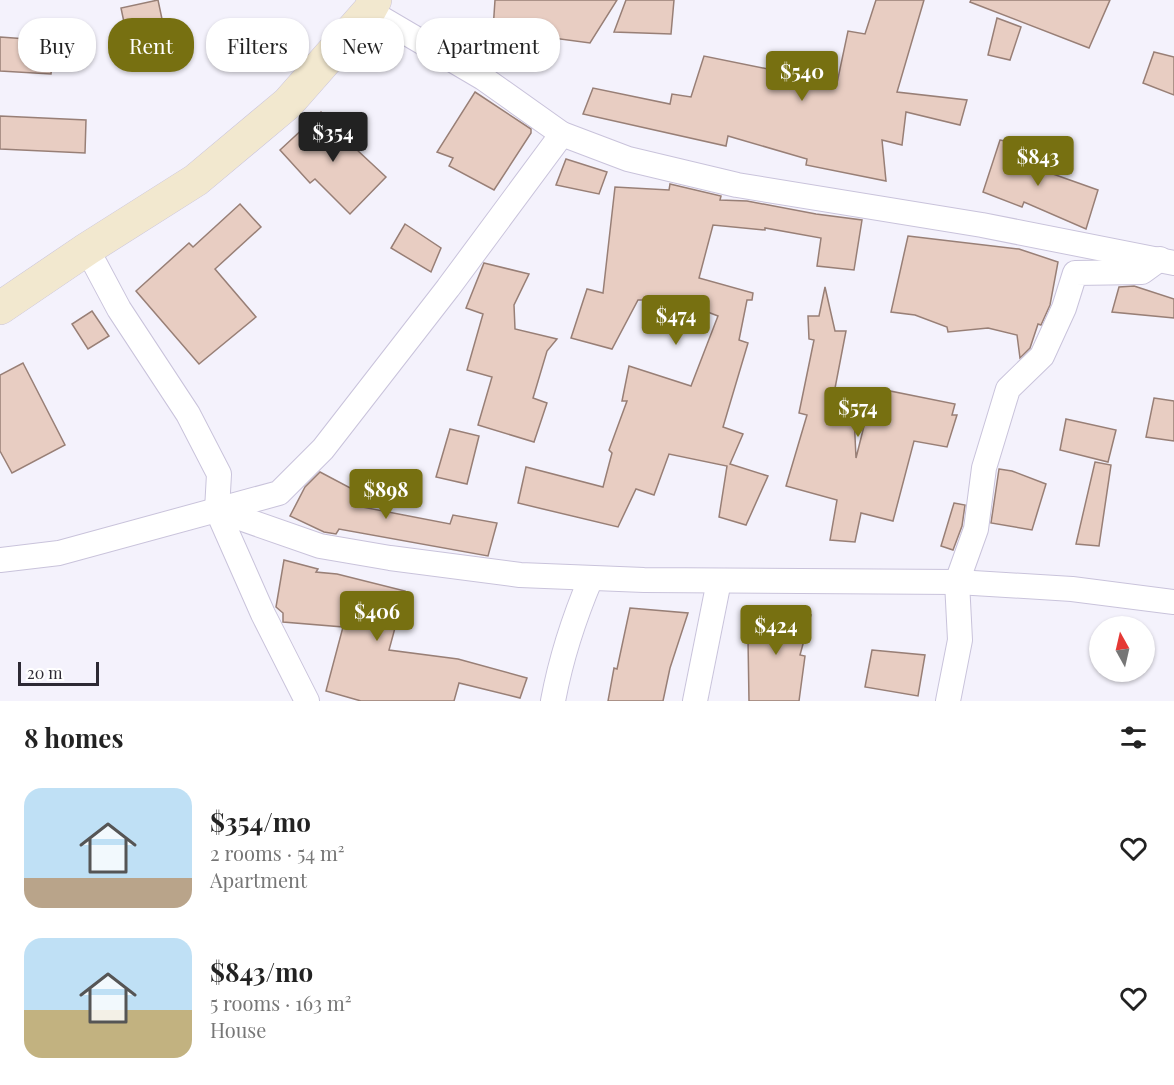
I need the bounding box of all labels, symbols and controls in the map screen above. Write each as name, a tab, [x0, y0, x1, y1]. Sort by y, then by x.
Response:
chip: Buy	[18, 18, 96, 72]
chip: Rent	[108, 18, 194, 72]
chip: Filters	[206, 18, 309, 72]
chip: New	[321, 18, 404, 72]
chip: Apartment	[416, 18, 560, 72]
pin: $540	[766, 51, 838, 102]
text: $540	[780, 57, 824, 84]
pin: $354	[297, 112, 369, 163]
text: $354	[313, 118, 353, 145]
pin: $843	[1002, 136, 1074, 187]
text: $843	[1017, 142, 1059, 169]
pin: $474	[640, 295, 712, 346]
text: $474	[656, 301, 696, 328]
pin: $574	[822, 387, 894, 438]
text: $574	[838, 393, 878, 420]
pin: $898	[350, 469, 422, 520]
text: $898	[364, 475, 408, 502]
pin: $406	[341, 591, 413, 642]
text: $406	[354, 597, 400, 624]
pin: $424	[740, 605, 812, 656]
text: $424	[754, 611, 798, 638]
north arrow	[1089, 616, 1155, 682]
map controls	[1089, 616, 1155, 682]
scale bar	[18, 659, 99, 686]
text: 20 m	[27, 662, 62, 683]
text: 8 homes	[24, 720, 123, 755]
icon: filters	[1117, 721, 1150, 754]
text: $354/mo	[210, 804, 311, 839]
icon: home	[72, 812, 144, 884]
icon: heart	[1117, 832, 1150, 865]
text: 2 rooms · 54 m²	[210, 839, 345, 866]
text: Apartment	[210, 866, 307, 893]
text: $843/mo	[210, 954, 313, 989]
icon: home	[72, 962, 144, 1034]
icon: heart	[1117, 982, 1150, 1015]
text: 5 rooms · 163 m²	[210, 989, 352, 1016]
text: House	[210, 1016, 266, 1043]

